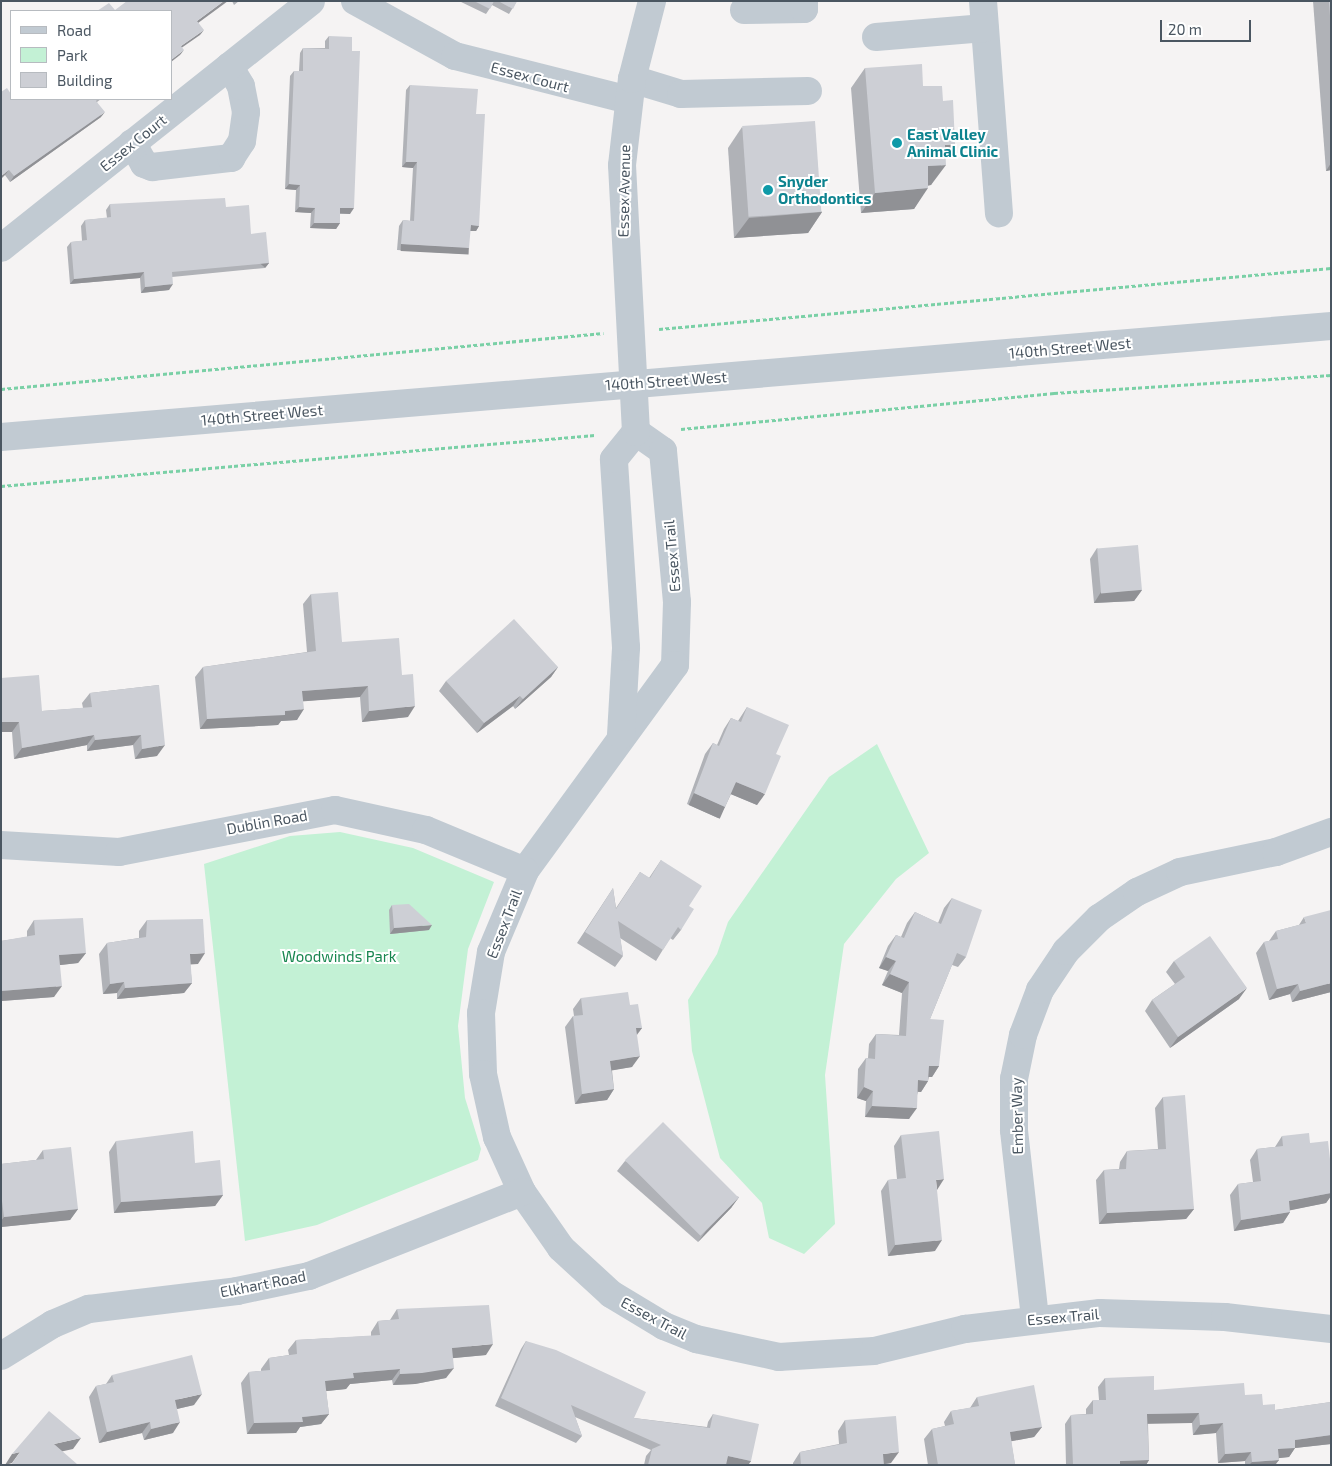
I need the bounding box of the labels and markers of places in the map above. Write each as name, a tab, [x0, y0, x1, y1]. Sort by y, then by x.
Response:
place label: East Valley Animal Clinic	[907, 125, 999, 160]
marker: East Valley Animal Clinic	[891, 137, 903, 149]
place label: Snyder Orthodontics	[778, 172, 871, 207]
marker: Snyder Orthodontics	[762, 184, 774, 196]

